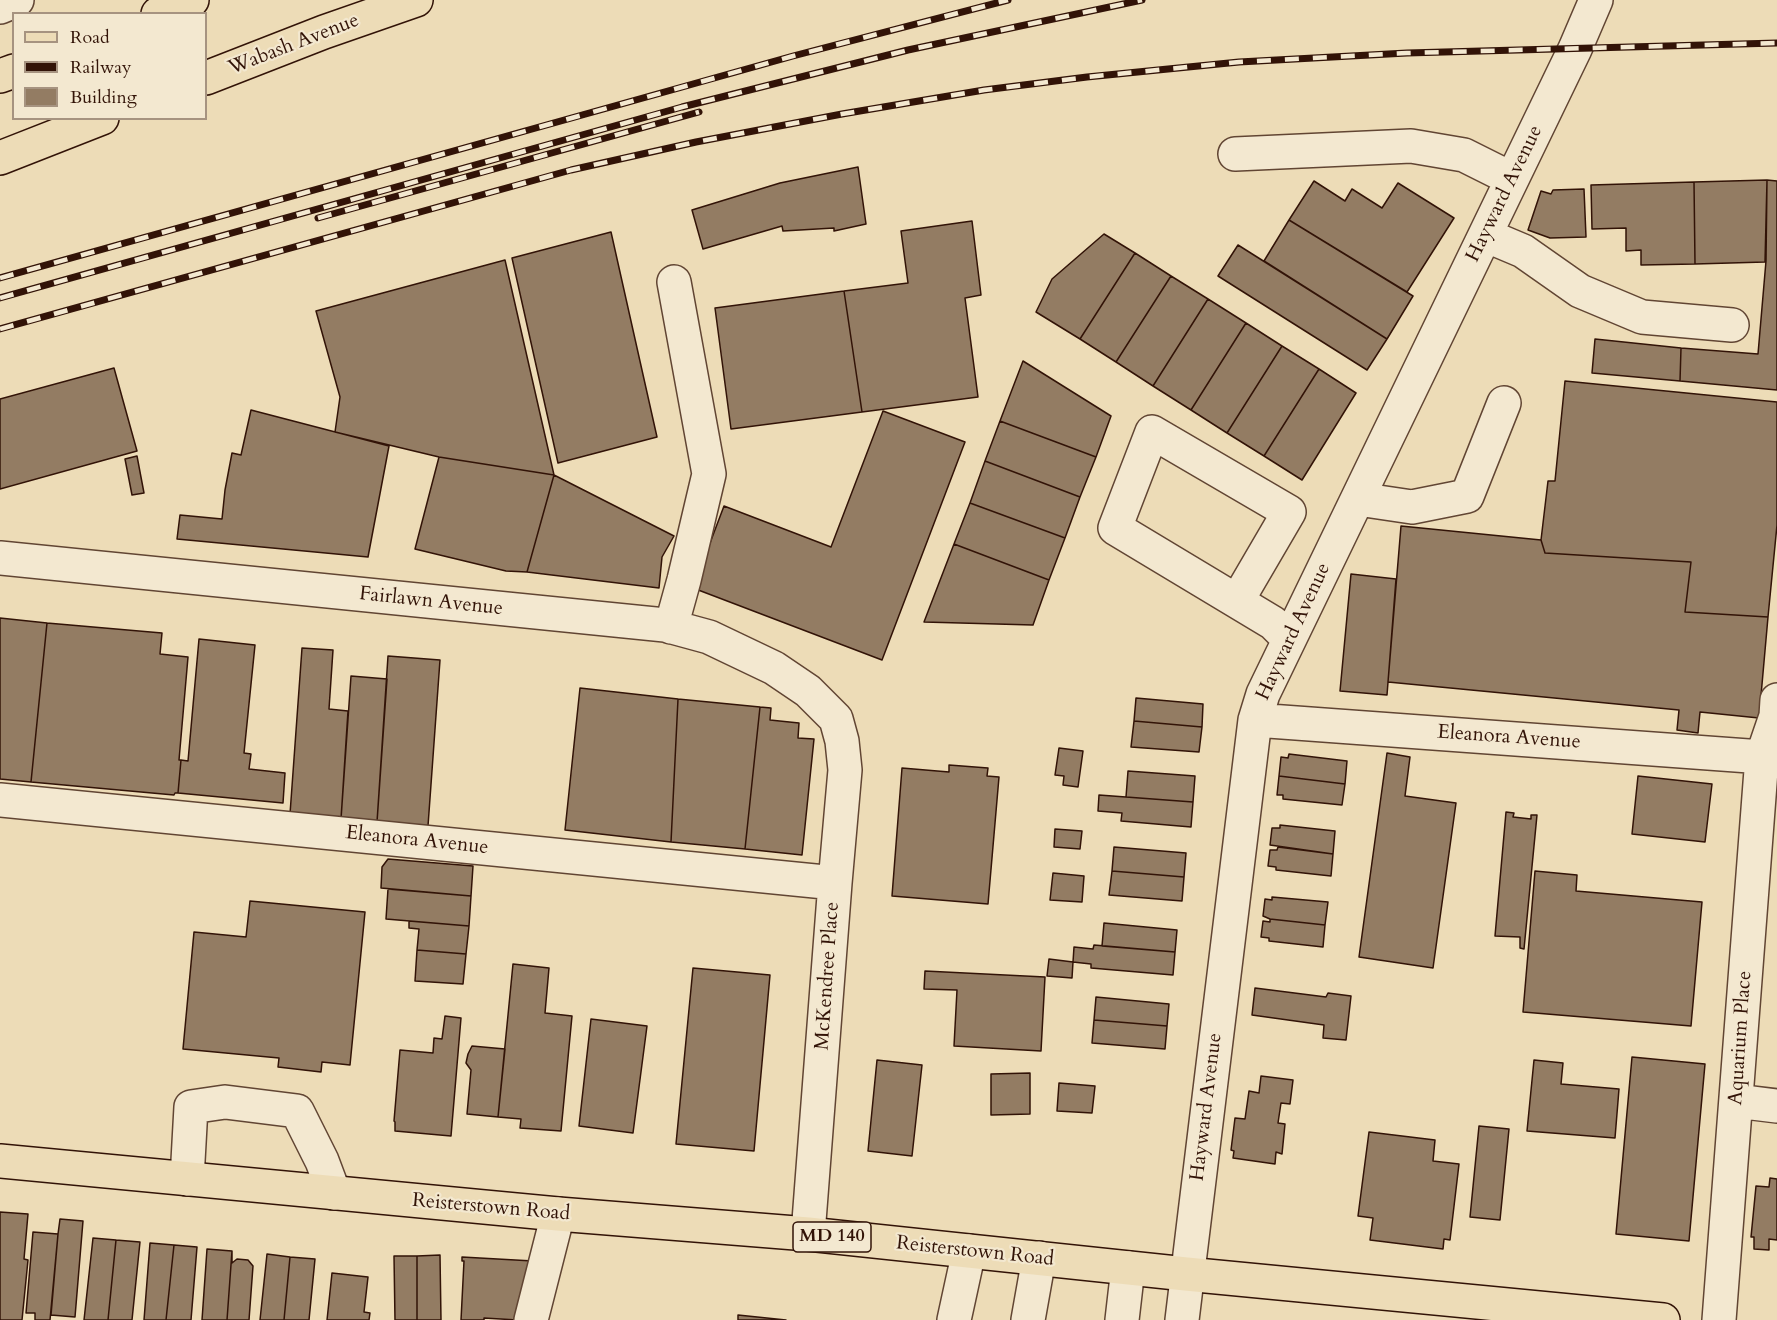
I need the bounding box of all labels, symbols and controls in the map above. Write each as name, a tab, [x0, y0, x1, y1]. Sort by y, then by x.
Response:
street label: Wabash Avenue	[225, 9, 363, 81]
legend	[12, 12, 207, 120]
text: Road	[70, 25, 110, 50]
text: Railway	[70, 55, 132, 80]
text: Building	[70, 85, 137, 110]
street label: Hayward Avenue	[1462, 122, 1548, 266]
street label: Hayward Avenue	[1252, 560, 1336, 704]
street label: Fairlawn Avenue	[358, 583, 504, 621]
street label: Eleanora Avenue	[1437, 721, 1581, 755]
street label: Eleanora Avenue	[344, 822, 490, 860]
street label: McKendree Place	[811, 901, 845, 1051]
street label: Aquarium Place	[1724, 970, 1758, 1106]
street label: Hayward Avenue	[1186, 1032, 1228, 1182]
street label: Reisterstown Road	[411, 1189, 571, 1227]
road number: MD 140	[793, 1222, 871, 1252]
street label: Reisterstown Road	[895, 1232, 1055, 1272]

